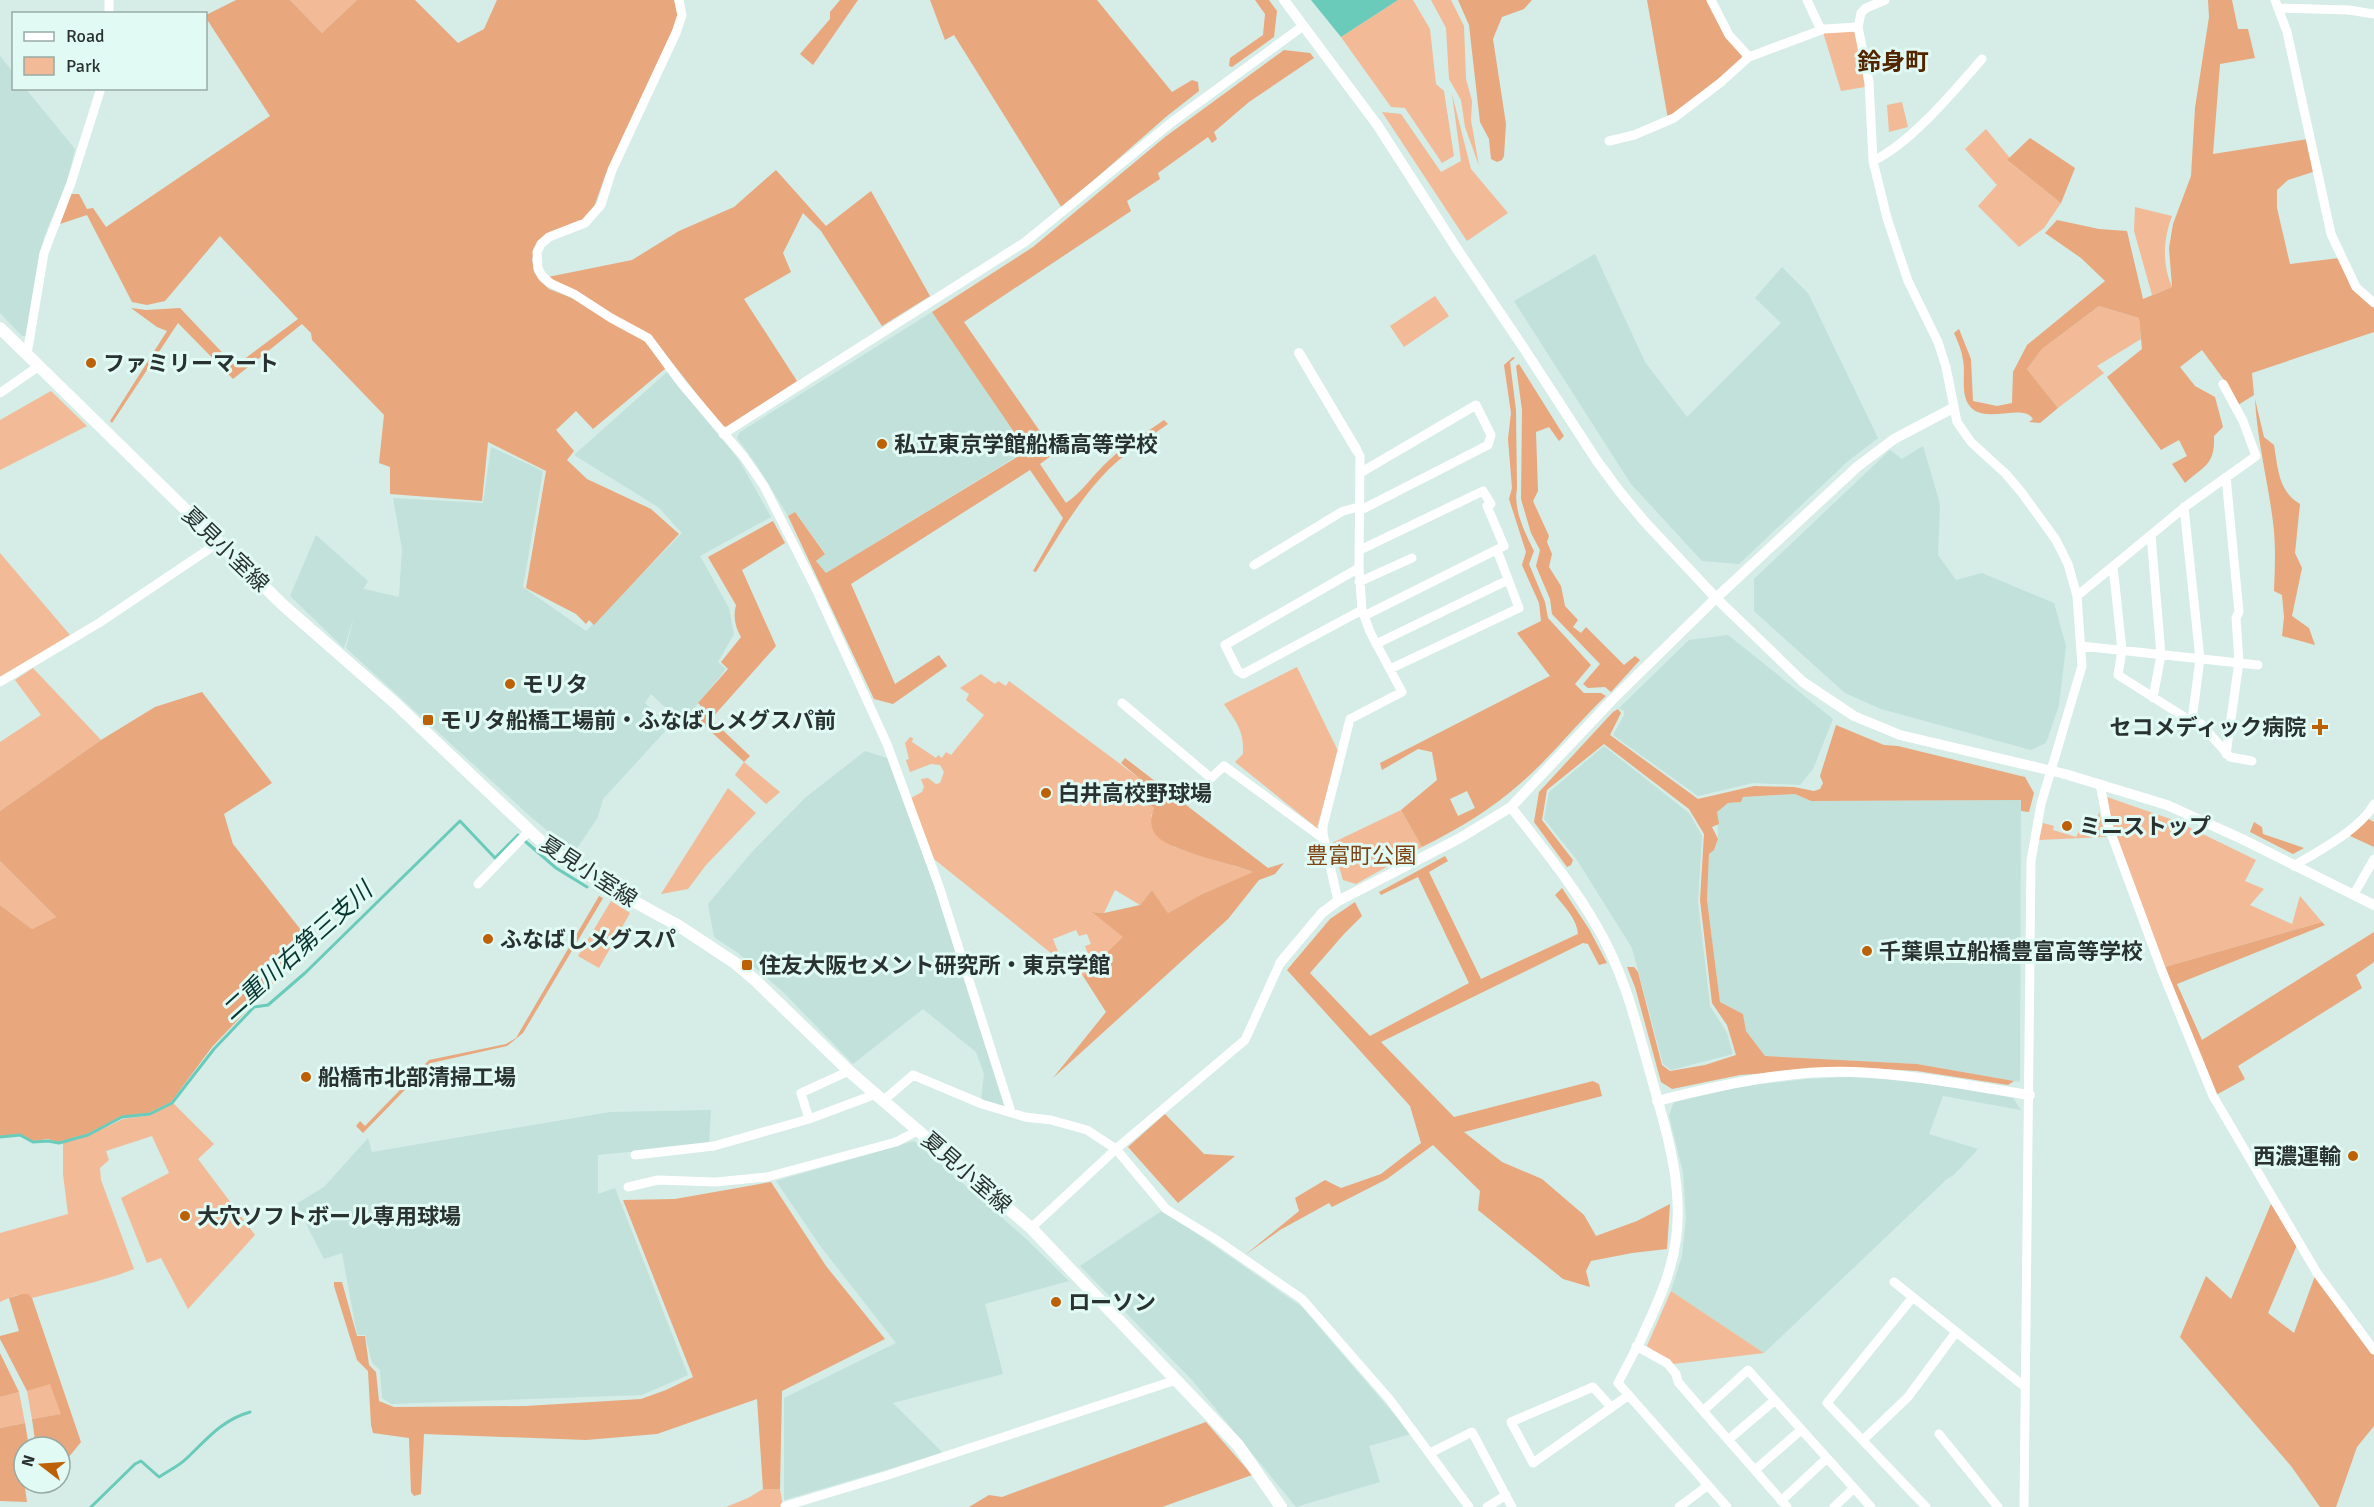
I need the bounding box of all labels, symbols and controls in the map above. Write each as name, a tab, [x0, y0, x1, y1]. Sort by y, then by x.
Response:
legend	[12, 12, 207, 90]
text: Road	[66, 25, 105, 47]
district label: 鈴身町	[1857, 47, 1929, 77]
text: Park	[66, 55, 101, 77]
place label: ファミリーマート	[103, 350, 279, 377]
marker: ファミリーマート	[84, 356, 98, 370]
place label: 私立東京学館船橋高等学校	[894, 431, 1158, 458]
marker: 私立東京学館船橋高等学校	[875, 437, 889, 451]
street label: 夏見小室線	[177, 501, 275, 597]
place label: モリタ	[522, 671, 588, 698]
marker: モリタ	[503, 677, 517, 691]
place label: モリタ船橋工場前・ふなばしメグスパ前	[440, 707, 836, 734]
marker: モリタ船橋工場前・ふなばしメグスパ前	[421, 713, 435, 727]
place label: セコメディック病院	[2110, 714, 2306, 741]
marker: セコメディック病院	[2311, 718, 2329, 736]
place label: 白井高校野球場	[1058, 780, 1212, 807]
marker: 白井高校野球場	[1039, 786, 1053, 800]
place label: ミニストップ	[2079, 813, 2211, 840]
marker: ミニストップ	[2060, 819, 2074, 833]
street label: 夏見小室線	[535, 830, 642, 913]
park label: 豊富町公園	[1306, 842, 1416, 869]
water label: 二重川右第三支川	[216, 874, 381, 1026]
place label: ふなばしメグスパ	[500, 926, 676, 953]
marker: ふなばしメグスパ	[481, 932, 495, 946]
place label: 千葉県立船橋豊富高等学校	[1879, 938, 2143, 965]
marker: 千葉県立船橋豊富高等学校	[1860, 944, 1874, 958]
place label: 住友大阪セメント研究所・東京学館	[759, 952, 1111, 979]
marker: 住友大阪セメント研究所・東京学館	[740, 958, 754, 972]
place label: 船橋市北部清掃工場	[318, 1064, 516, 1091]
marker: 船橋市北部清掃工場	[299, 1070, 313, 1084]
street label: 夏見小室線	[916, 1126, 1017, 1219]
place label: 西濃運輸	[2253, 1143, 2341, 1170]
marker: 西濃運輸	[2346, 1149, 2360, 1163]
place label: 大穴ソフトボール専用球場	[197, 1203, 461, 1230]
marker: 大穴ソフトボール専用球場	[178, 1209, 192, 1223]
place label: ローソン	[1068, 1289, 1156, 1316]
marker: ローソン	[1049, 1295, 1063, 1309]
north arrow	[12, 1435, 72, 1495]
text: N	[17, 1453, 40, 1469]

